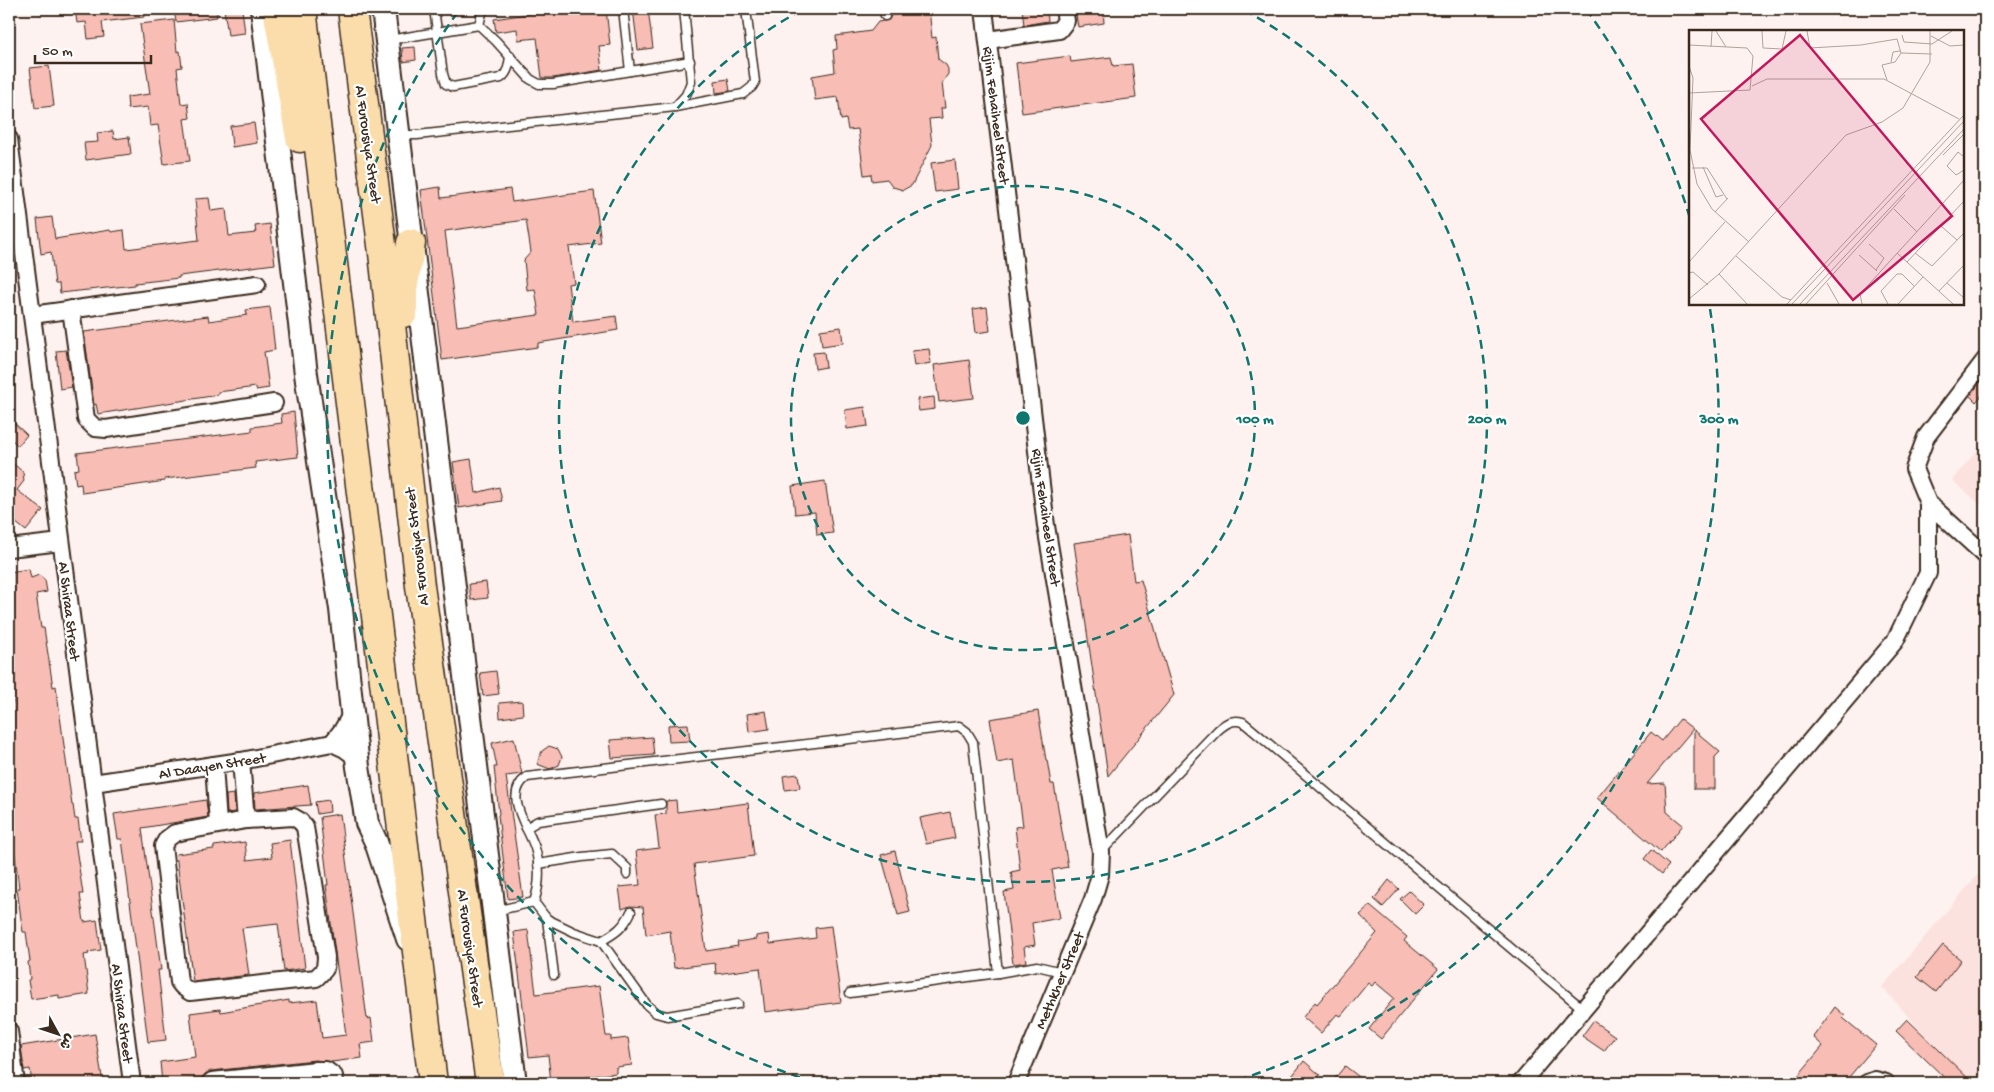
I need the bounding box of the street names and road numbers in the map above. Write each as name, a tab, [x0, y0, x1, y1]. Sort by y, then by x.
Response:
street label: Rijim Fehaiheel Street	[978, 45, 1013, 187]
street label: Al Furousiya Street	[350, 84, 384, 206]
street label: Rijim Fehaiheel Street	[1026, 448, 1064, 589]
street label: Al Furousiya Street	[402, 485, 434, 607]
street label: Al Shiraa Street	[53, 561, 83, 664]
street label: Al Daayen Street	[158, 749, 269, 784]
street label: Al Furousiya Street	[452, 888, 486, 1010]
street label: Methkher Street	[1032, 928, 1090, 1032]
street label: Al Shiraa Street	[106, 963, 136, 1066]

